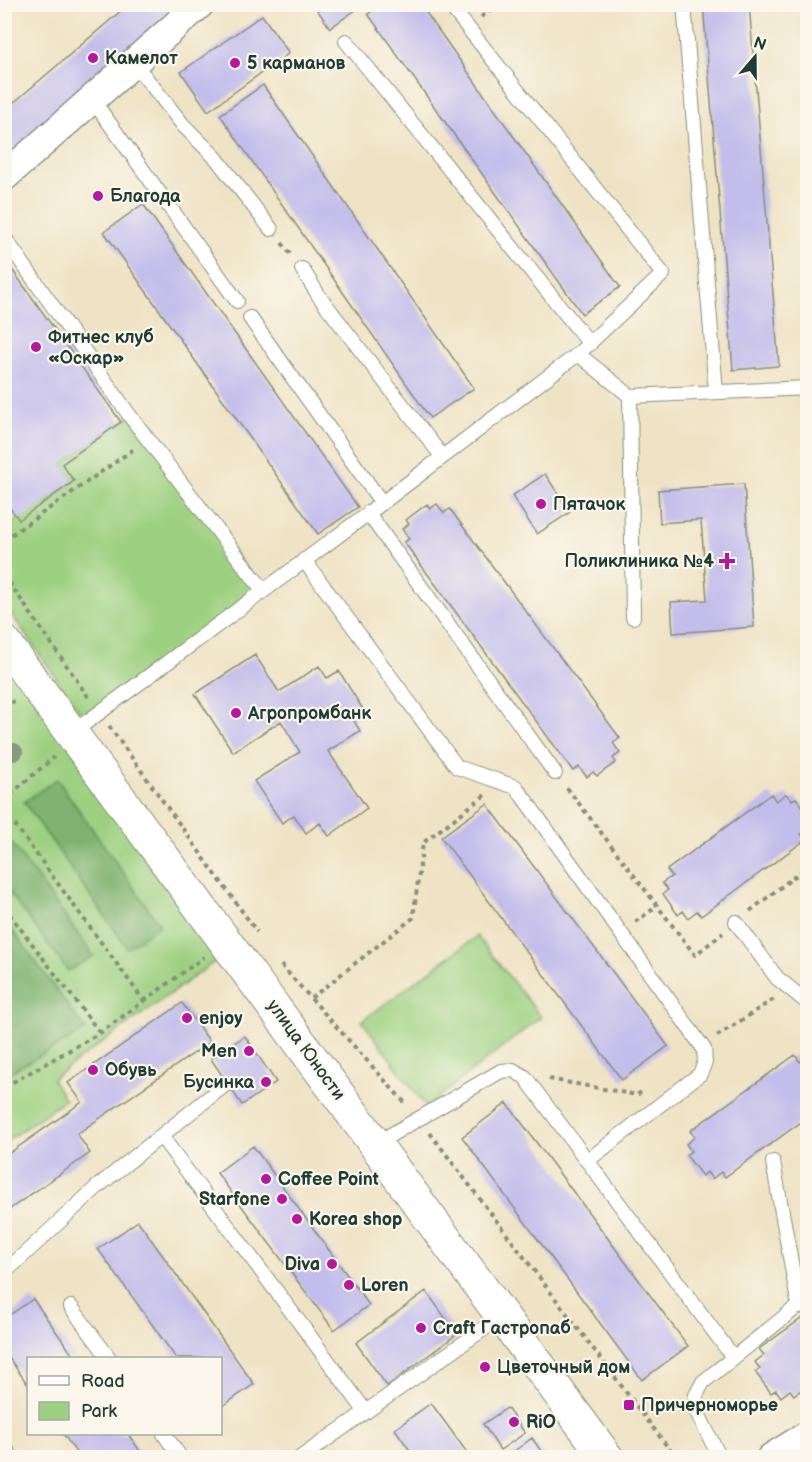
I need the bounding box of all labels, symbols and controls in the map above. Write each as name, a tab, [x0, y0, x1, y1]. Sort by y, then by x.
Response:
north arrow	[725, 27, 785, 87]
text: N	[751, 33, 769, 55]
place label: Камелот	[105, 48, 178, 69]
marker: Камелот	[86, 51, 100, 65]
place label: 5 карманов	[247, 53, 346, 74]
marker: 5 карманов	[228, 56, 242, 70]
place label: Благода	[110, 186, 181, 207]
marker: Благода	[91, 189, 105, 203]
place label: Фитнес клуб «Оскар»	[48, 327, 154, 369]
marker: Фитнес клуб «Оскар»	[29, 340, 43, 354]
place label: Пятачок	[553, 494, 625, 515]
marker: Пятачок	[534, 497, 548, 511]
place label: Поликлиника №4	[564, 551, 714, 572]
marker: Поликлиника №4	[718, 552, 736, 570]
place label: Агропромбанк	[247, 703, 371, 724]
marker: Агропромбанк	[229, 706, 243, 720]
street label: улица Юности	[262, 996, 350, 1104]
place label: enjoy	[199, 1008, 243, 1029]
marker: enjoy	[180, 1011, 194, 1025]
place label: Men	[201, 1041, 237, 1062]
marker: Men	[242, 1044, 256, 1058]
place label: Обувь	[105, 1060, 157, 1081]
marker: Обувь	[86, 1063, 100, 1077]
place label: Бусинка	[183, 1072, 255, 1093]
marker: Бусинка	[259, 1075, 273, 1089]
place label: Coffee Point	[278, 1169, 379, 1190]
marker: Coffee Point	[259, 1172, 273, 1186]
place label: Starfone	[199, 1189, 270, 1210]
marker: Starfone	[275, 1192, 289, 1206]
place label: Korea shop	[309, 1209, 402, 1230]
marker: Korea shop	[290, 1212, 304, 1226]
place label: Diva	[285, 1254, 320, 1275]
marker: Diva	[325, 1257, 339, 1271]
place label: Loren	[361, 1275, 408, 1296]
marker: Loren	[342, 1278, 356, 1292]
place label: Craft Гастропаб	[433, 1318, 571, 1339]
marker: Craft Гастропаб	[414, 1321, 428, 1335]
legend	[27, 1357, 222, 1435]
place label: Цветочный дом	[497, 1357, 630, 1378]
marker: Цветочный дом	[478, 1360, 492, 1374]
text: Road	[81, 1371, 125, 1392]
place label: Причерноморье	[641, 1395, 778, 1416]
marker: Причерноморье	[622, 1398, 636, 1412]
text: Park	[81, 1401, 117, 1422]
place label: RiO	[526, 1412, 556, 1433]
marker: RiO	[507, 1415, 521, 1429]

